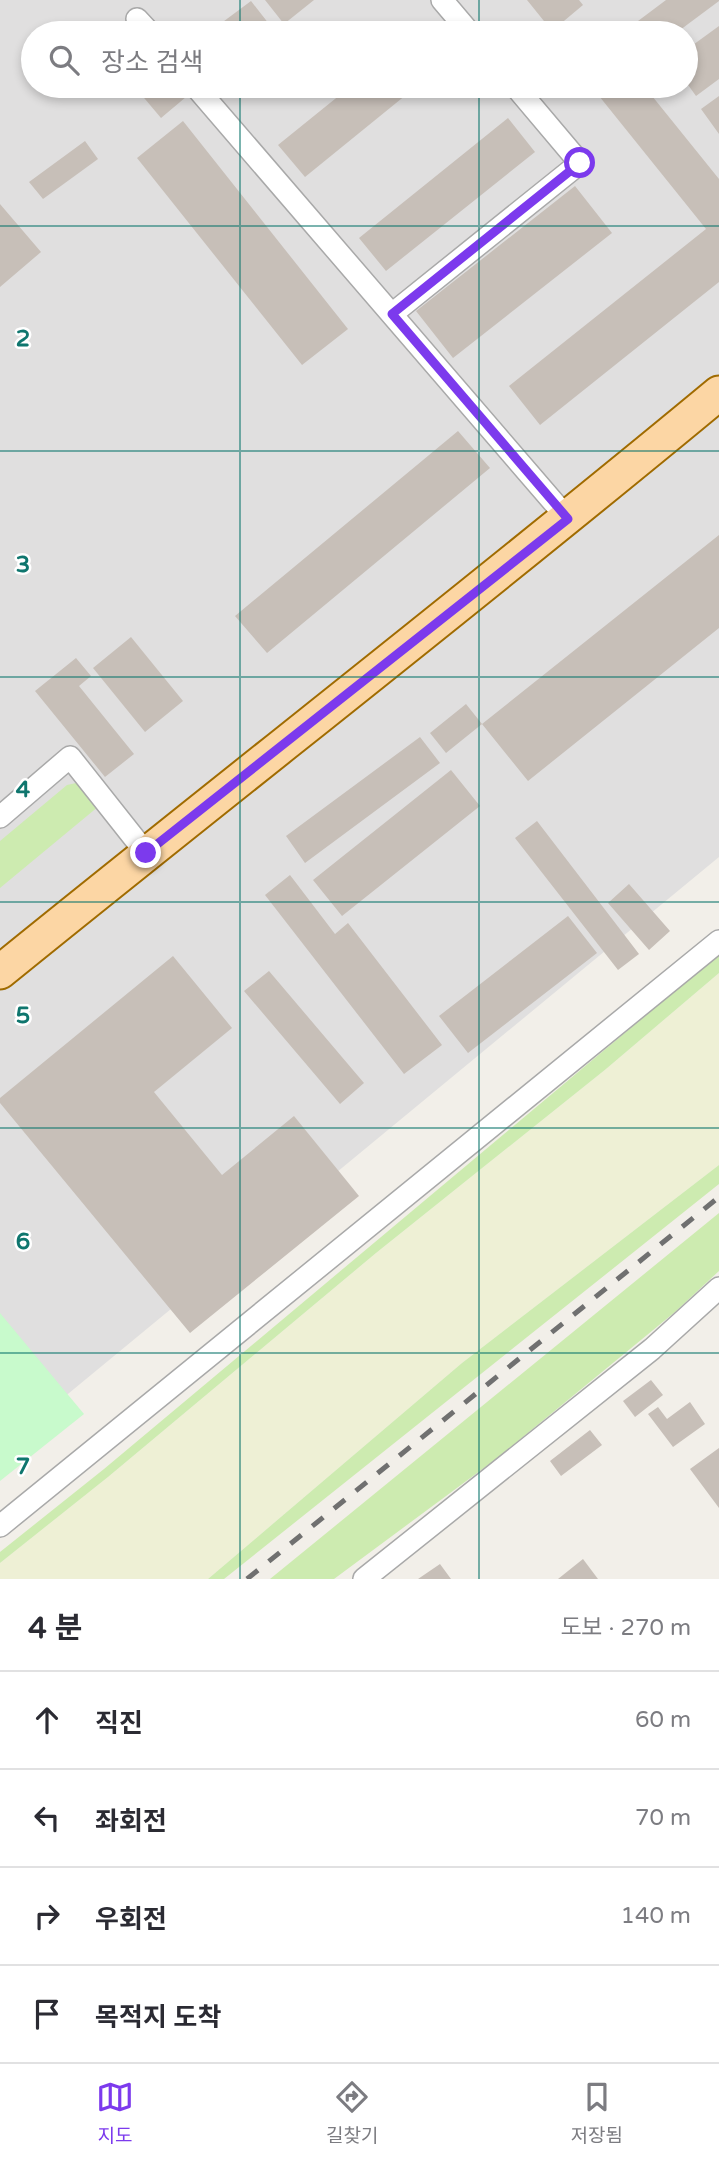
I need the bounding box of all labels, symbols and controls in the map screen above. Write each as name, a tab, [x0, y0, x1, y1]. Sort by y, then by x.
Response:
search box	[21, 21, 698, 98]
icon: search	[45, 41, 83, 79]
text: 장소 검색	[101, 47, 203, 78]
route start	[564, 147, 595, 178]
text: 2	[16, 325, 30, 353]
text: 3	[16, 551, 30, 579]
text: 4	[16, 776, 31, 804]
route end	[130, 837, 161, 868]
text: 5	[16, 1002, 30, 1030]
text: 6	[16, 1228, 30, 1256]
text: 7	[16, 1453, 30, 1481]
text: 4 분	[28, 1610, 82, 1647]
text: 도보 · 270 m	[560, 1614, 691, 1642]
icon: ahead	[28, 1701, 66, 1739]
text: 60 m	[635, 1706, 691, 1734]
text: 직진	[95, 1708, 143, 1739]
icon: left	[28, 1799, 66, 1837]
text: 70 m	[635, 1804, 691, 1832]
text: 좌회전	[95, 1806, 167, 1837]
icon: right	[28, 1897, 66, 1935]
text: 140 m	[621, 1902, 691, 1930]
text: 우회전	[95, 1904, 167, 1935]
icon: arrive	[28, 1995, 66, 2033]
text: 목적지 도착	[95, 2002, 221, 2033]
tab: 지도	[96, 2078, 134, 2147]
tab: 길찾기	[326, 2078, 379, 2147]
tab: 저장됨	[571, 2078, 623, 2147]

